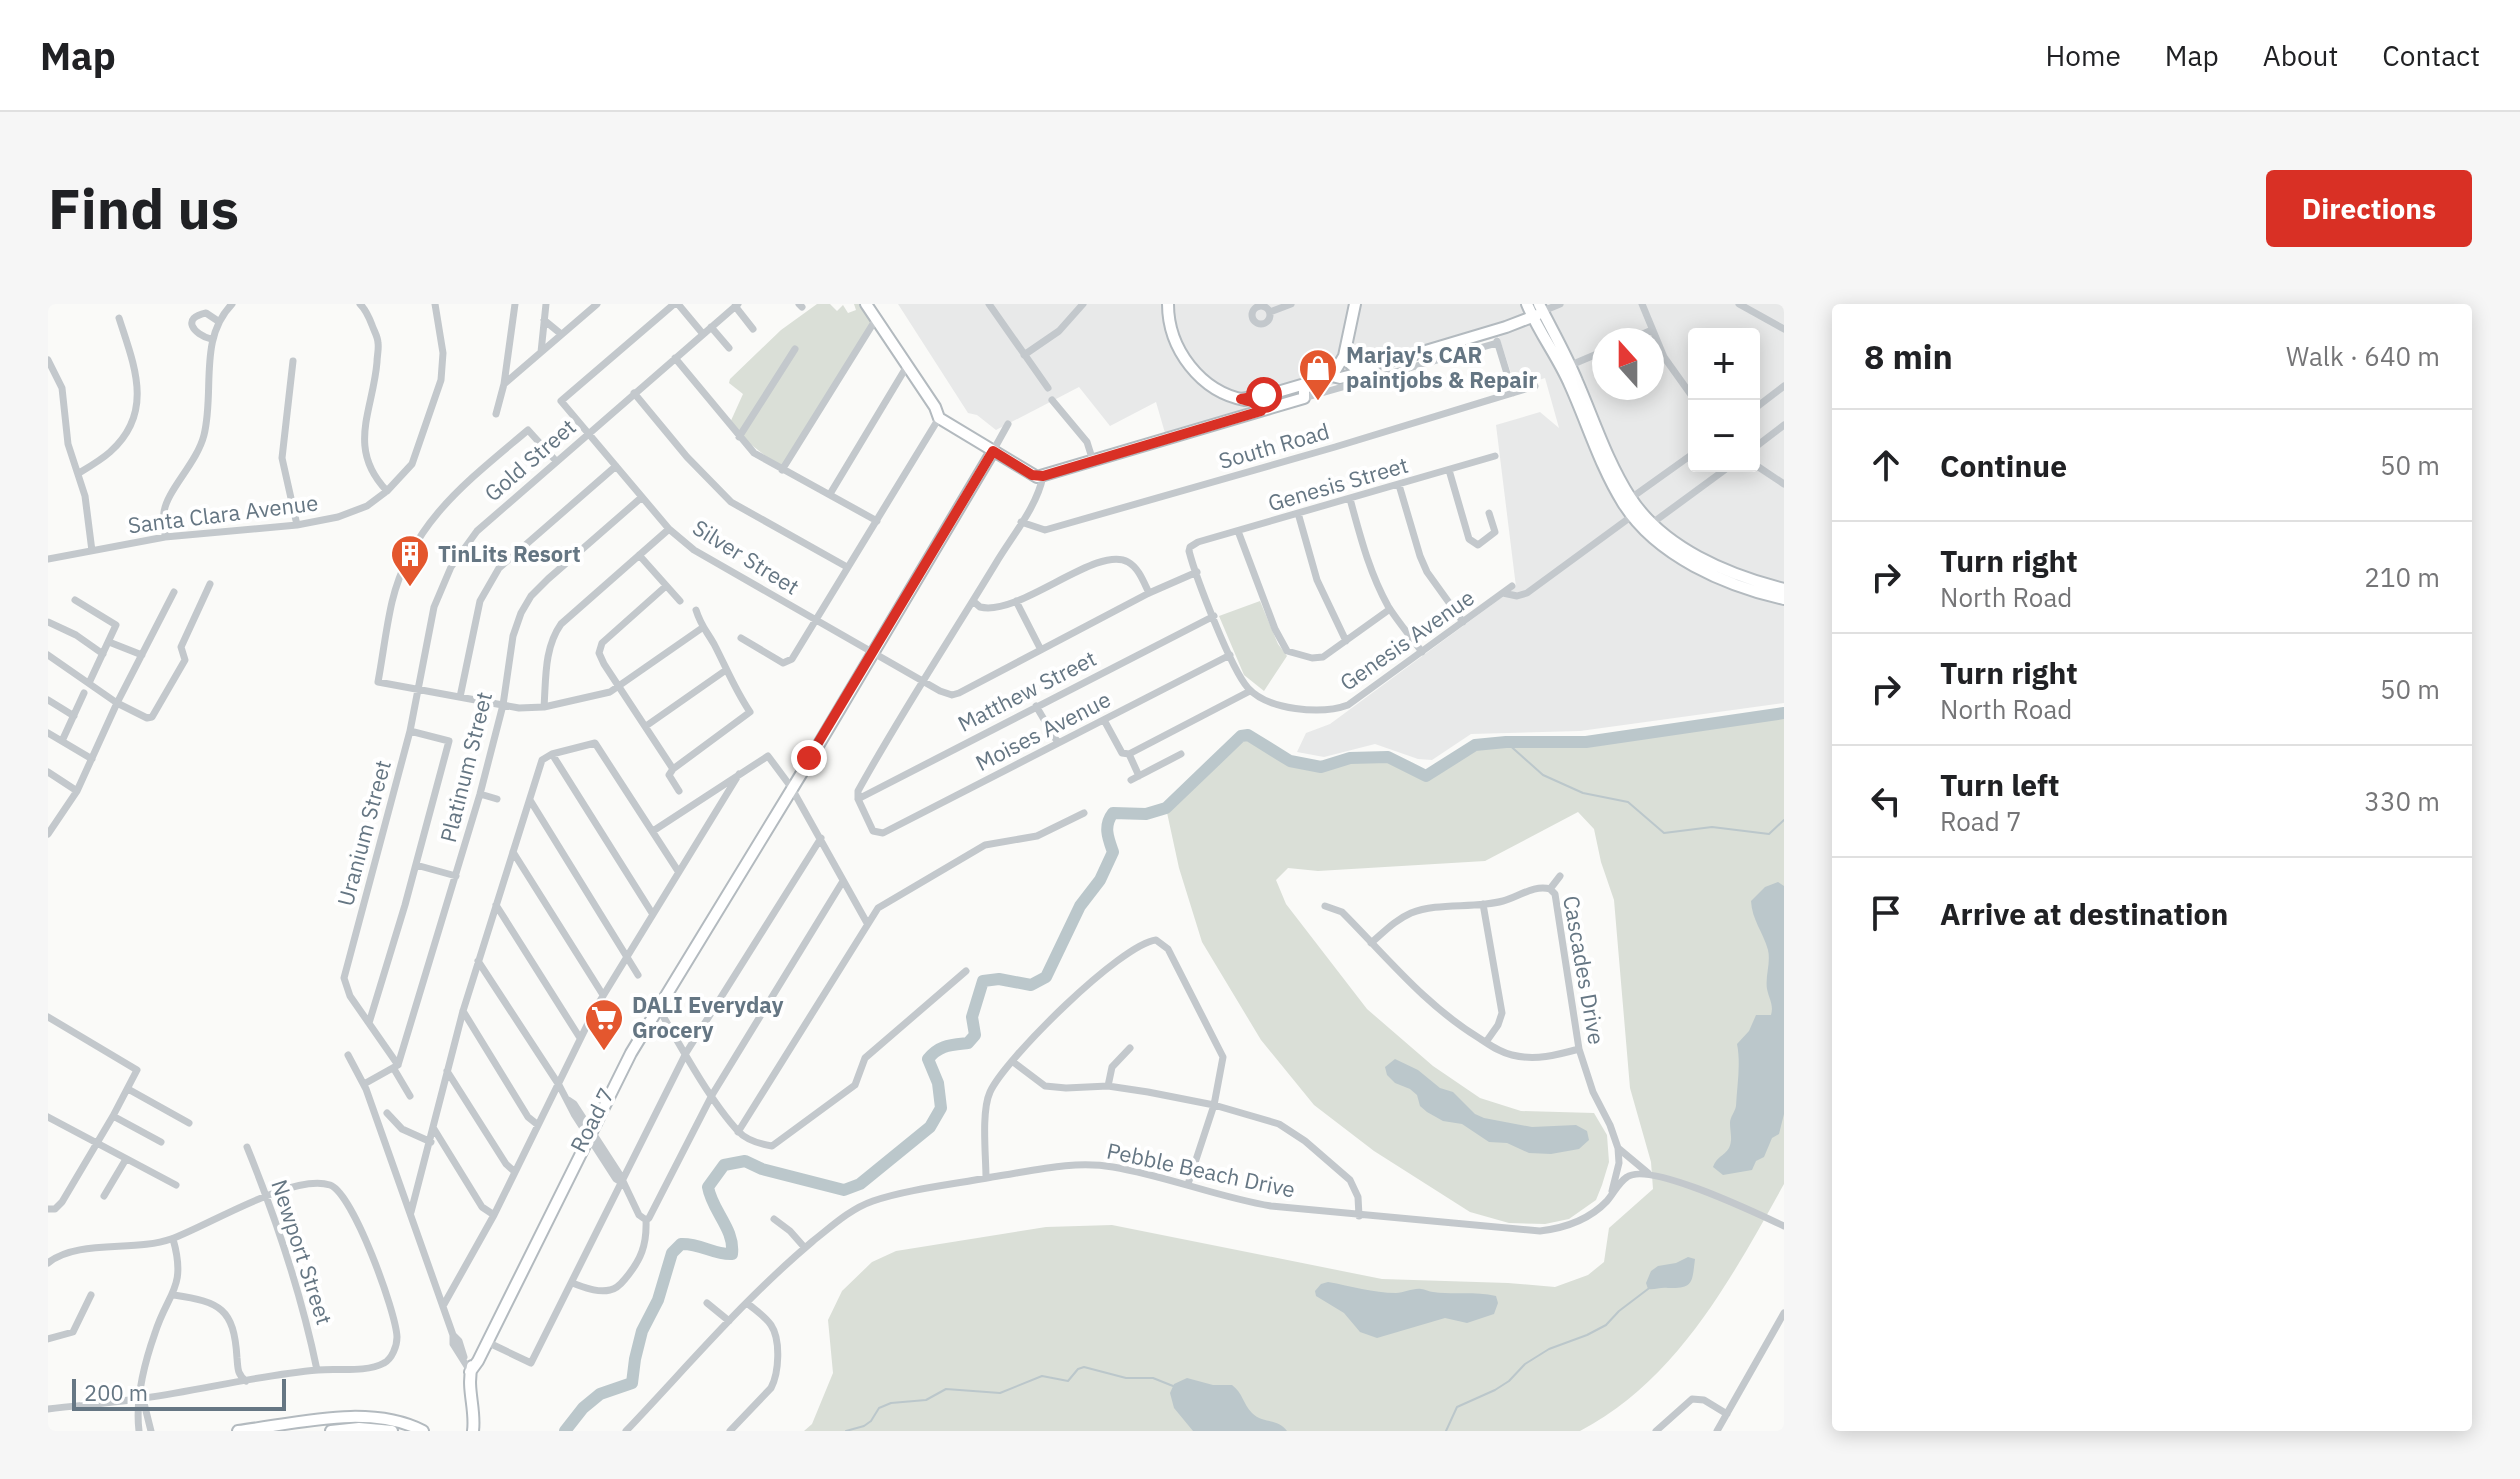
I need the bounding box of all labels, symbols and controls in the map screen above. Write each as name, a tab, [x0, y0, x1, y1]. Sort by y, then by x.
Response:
text: Map	[40, 31, 116, 80]
text: Home	[2045, 37, 2121, 74]
text: Map	[2165, 37, 2219, 74]
text: About	[2263, 37, 2338, 74]
text: Contact	[2382, 37, 2480, 74]
button: Directions	[2266, 170, 2472, 247]
text: Find us	[48, 172, 239, 244]
north arrow	[1592, 328, 1664, 400]
map controls	[1688, 328, 1760, 472]
button: +	[1688, 328, 1760, 400]
text: 8 min	[1864, 334, 1953, 378]
text: Walk · 640 m	[2286, 339, 2440, 373]
place label: Marjay's CAR paintjobs & Repair	[1346, 340, 1537, 394]
shop icon: Marjay's CAR paintjobs & Repair	[1297, 347, 1339, 402]
route start	[1246, 377, 1282, 413]
button: −	[1688, 400, 1760, 472]
street label: Gold Street	[478, 412, 581, 507]
street label: South Road	[1215, 416, 1332, 475]
icon: ahead	[1864, 443, 1908, 487]
text: Continue	[1940, 446, 2067, 485]
text: 50 m	[2380, 448, 2440, 482]
street label: Genesis Street	[1264, 450, 1411, 517]
street label: Santa Clara Avenue	[126, 487, 320, 540]
street label: Silver Street	[688, 512, 805, 601]
building icon: TinLits Resort	[389, 533, 431, 588]
place label: TinLits Resort	[438, 539, 581, 568]
text: Turn right	[1940, 541, 2078, 580]
icon: right	[1864, 555, 1908, 599]
text: 210 m	[2364, 560, 2440, 594]
text: North Road	[1940, 580, 2072, 614]
street label: Genesis Avenue	[1334, 583, 1480, 697]
street label: Matthew Street	[953, 643, 1101, 738]
text: Turn right	[1940, 653, 2078, 692]
icon: right	[1864, 667, 1908, 711]
text: 50 m	[2380, 672, 2440, 706]
street label: Moises Avenue	[970, 684, 1115, 777]
street label: Platinum Street	[433, 689, 498, 845]
text: North Road	[1940, 692, 2072, 726]
route end	[791, 740, 827, 776]
street label: Uranium Street	[330, 757, 397, 909]
text: Turn left	[1940, 765, 2059, 804]
icon: left	[1864, 779, 1908, 823]
text: 330 m	[2364, 784, 2440, 818]
text: Road 7	[1940, 804, 2022, 838]
icon: arrive	[1864, 891, 1908, 935]
street label: Cascades Drive	[1557, 893, 1612, 1047]
text: Arrive at destination	[1940, 894, 2228, 933]
place label: DALI Everyday Grocery	[632, 990, 784, 1044]
supermarket icon: DALI Everyday Grocery	[583, 997, 625, 1052]
street label: Road 7	[563, 1082, 620, 1157]
street label: Pebble Beach Drive	[1104, 1135, 1298, 1204]
street label: Newport Street	[265, 1176, 340, 1328]
scale bar	[72, 1375, 286, 1411]
text: 200 m	[84, 1378, 148, 1407]

